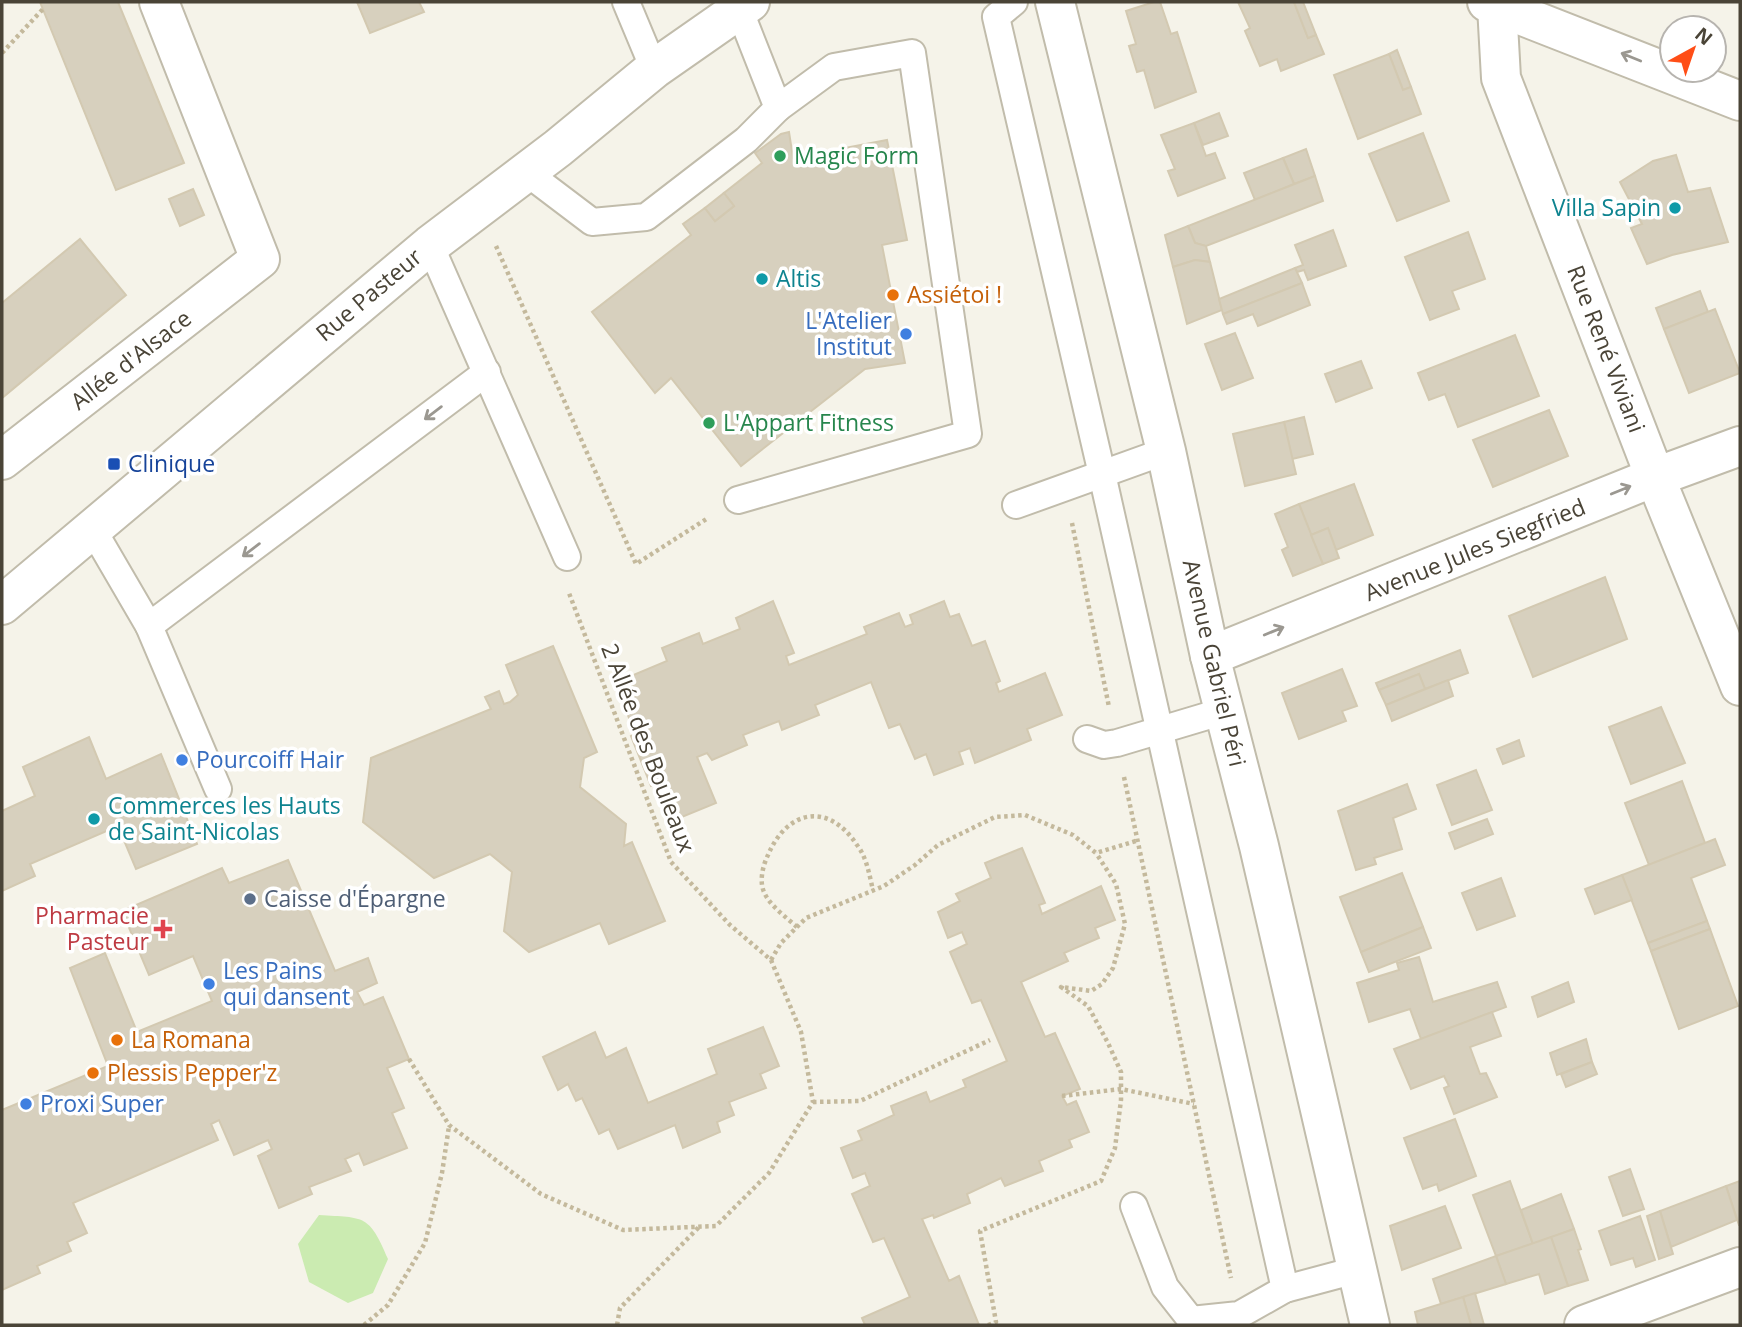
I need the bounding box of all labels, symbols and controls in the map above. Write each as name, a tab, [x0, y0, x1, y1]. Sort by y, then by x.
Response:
north arrow	[1658, 14, 1728, 84]
text: N	[1690, 21, 1718, 51]
one-way arrow	[1621, 50, 1643, 63]
place label: Magic Form	[794, 139, 919, 171]
marker: Magic Form	[772, 148, 788, 164]
place label: Villa Sapin	[1552, 191, 1661, 223]
marker: Villa Sapin	[1667, 200, 1683, 216]
street label: Rue Pasteur	[309, 240, 429, 348]
street label: Rue René Viviani	[1560, 260, 1654, 437]
place label: Altis	[776, 262, 821, 294]
marker: Altis	[754, 271, 770, 287]
place label: Assiétoi !	[907, 278, 1002, 310]
marker: Assiétoi !	[885, 287, 901, 303]
street label: Allée d'Alsace	[63, 302, 197, 416]
place label: L'Atelier Institut	[805, 304, 893, 362]
marker: L'Atelier Institut	[898, 326, 914, 342]
one-way arrow	[423, 405, 442, 420]
place label: L'Appart Fitness	[723, 406, 894, 438]
marker: L'Appart Fitness	[701, 415, 717, 431]
place label: Clinique	[128, 447, 215, 479]
marker: Clinique	[106, 456, 122, 472]
one-way arrow	[1610, 483, 1631, 496]
street label: Avenue Jules Siegfried	[1359, 490, 1590, 608]
one-way arrow	[242, 543, 261, 557]
street label: Avenue Gabriel Péri	[1176, 556, 1254, 769]
one-way arrow	[1262, 623, 1284, 636]
street label: 2 Allée des Bouleaux	[594, 639, 704, 857]
place label: Pourcoiff Hair	[196, 743, 345, 775]
marker: Pourcoiff Hair	[174, 752, 190, 768]
place label: Commerces les Hauts de Saint-Nicolas	[108, 789, 341, 847]
marker: Commerces les Hauts de Saint-Nicolas	[86, 811, 102, 827]
place label: Caisse d'Épargne	[264, 882, 446, 914]
marker: Caisse d'Épargne	[242, 891, 258, 907]
place label: Pharmacie Pasteur	[35, 899, 150, 957]
marker: Pharmacie Pasteur	[155, 921, 171, 937]
place label: Les Pains qui dansent	[223, 954, 350, 1012]
marker: Les Pains qui dansent	[201, 976, 217, 992]
place label: La Romana	[131, 1023, 251, 1055]
marker: La Romana	[109, 1032, 125, 1048]
place label: Plessis Pepper'z	[107, 1056, 277, 1088]
marker: Plessis Pepper'z	[85, 1065, 101, 1081]
place label: Proxi Super	[40, 1087, 165, 1119]
marker: Proxi Super	[18, 1096, 34, 1112]

